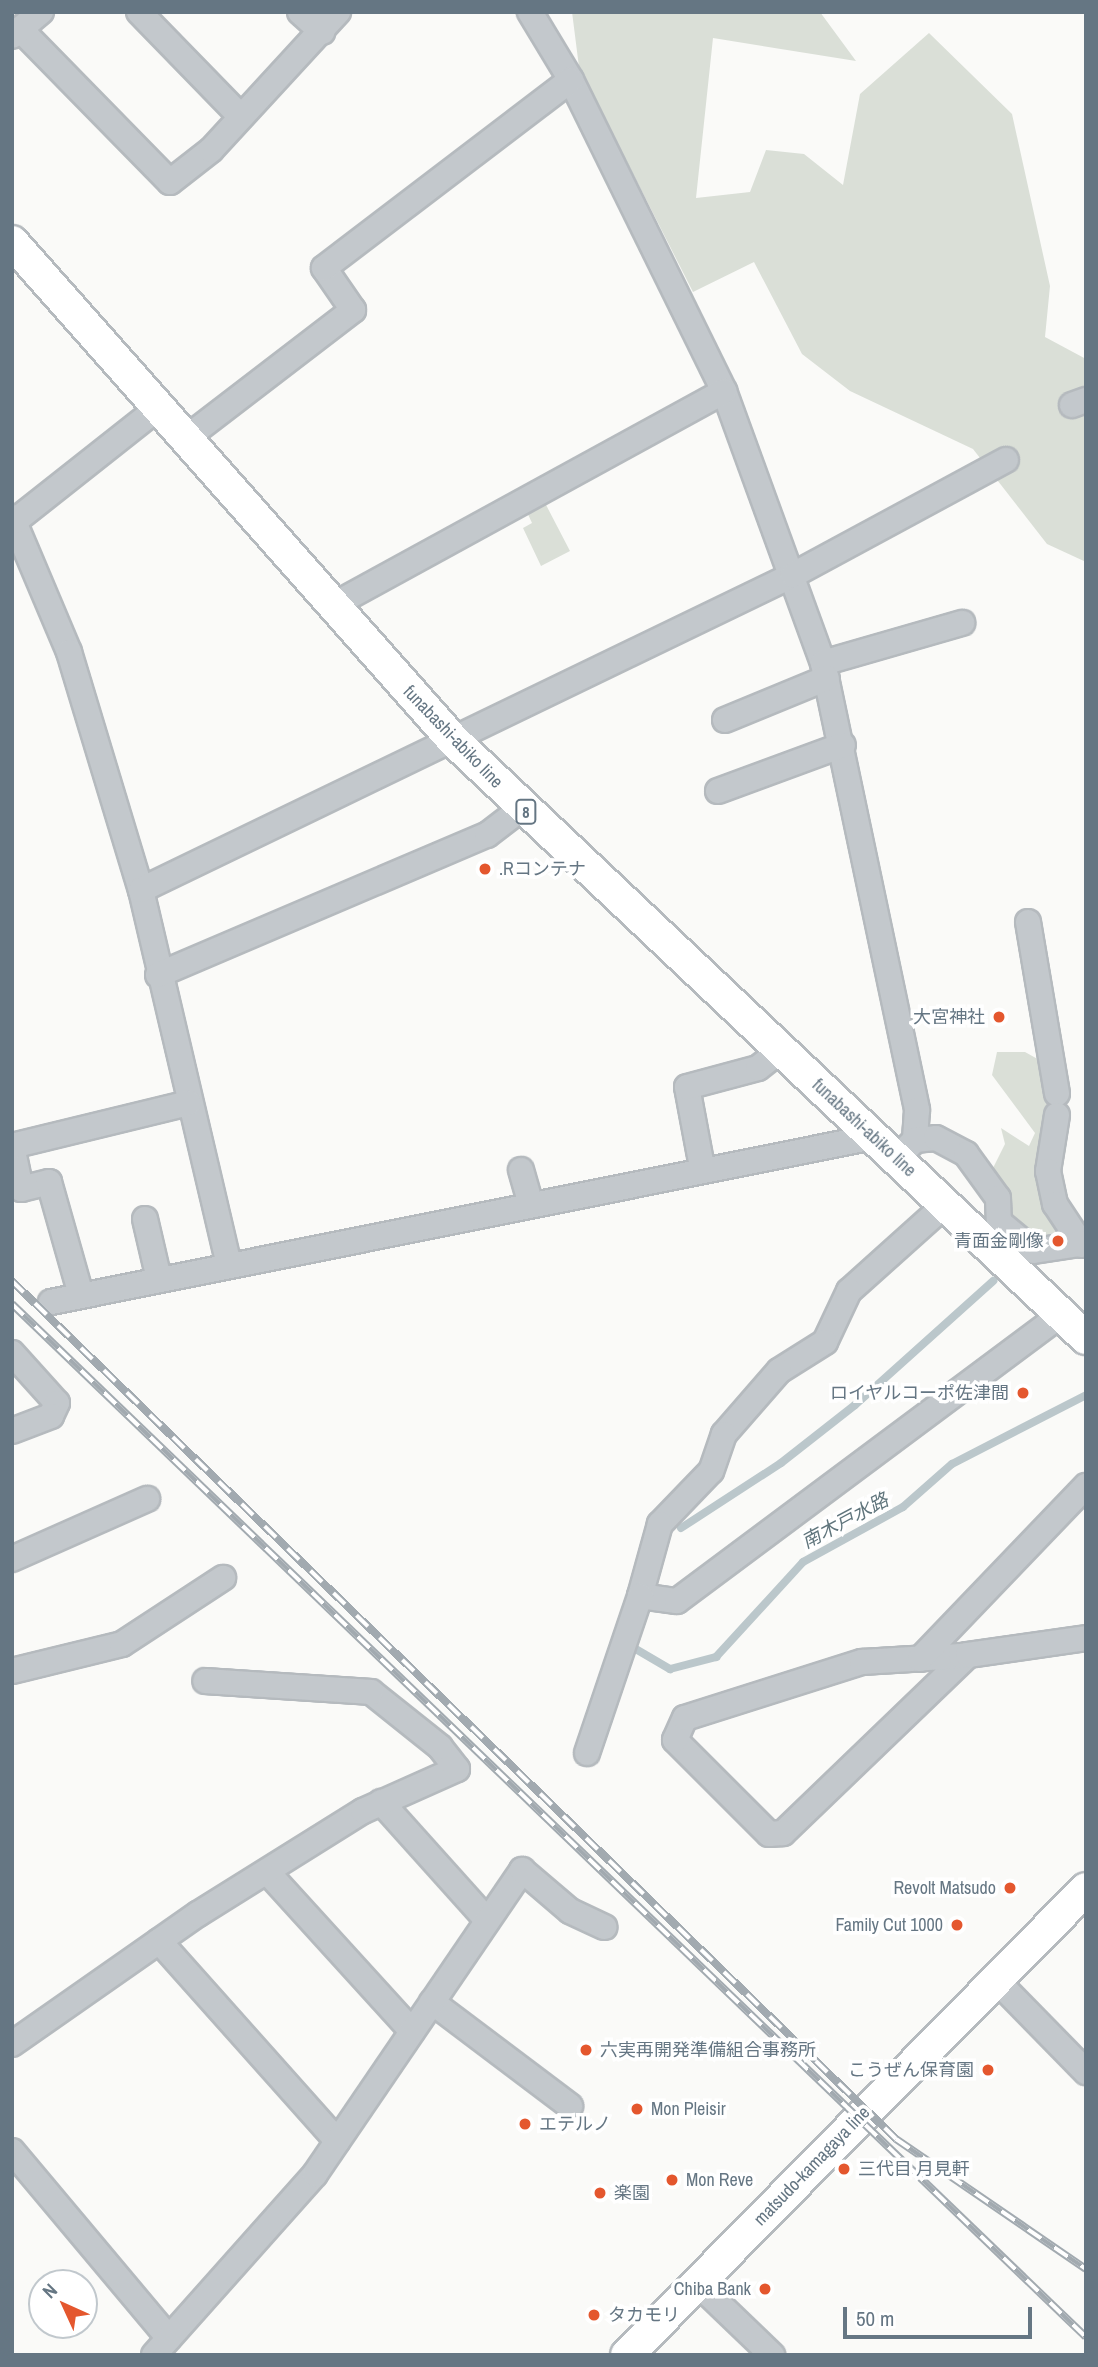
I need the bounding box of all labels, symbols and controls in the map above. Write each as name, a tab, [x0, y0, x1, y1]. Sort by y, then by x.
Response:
street label: funabashi-abiko line	[399, 681, 507, 793]
road number: 8	[514, 800, 538, 824]
place label: .Rコンテナ	[499, 858, 586, 880]
marker: .Rコンテナ	[477, 861, 493, 877]
place label: 大宮神社	[913, 1006, 985, 1028]
marker: 大宮神社	[991, 1009, 1007, 1025]
street label: funabashi-abiko line	[808, 1074, 920, 1182]
place label: 青面金剛像	[954, 1230, 1044, 1252]
marker: 青面金剛像	[1050, 1233, 1066, 1249]
place label: ロイヤルコーポ佐津間	[829, 1382, 1009, 1404]
marker: ロイヤルコーポ佐津間	[1015, 1385, 1031, 1401]
water label: 南木戸水路	[798, 1489, 892, 1553]
place label: Revolt Matsudo	[893, 1877, 996, 1899]
marker: Revolt Matsudo	[1002, 1880, 1018, 1896]
place label: Family Cut 1000	[835, 1914, 943, 1936]
marker: Family Cut 1000	[949, 1917, 965, 1933]
place label: 六実再開発準備組合事務所	[600, 2039, 816, 2061]
marker: 六実再開発準備組合事務所	[578, 2042, 594, 2058]
place label: こうぜん保育園	[848, 2059, 974, 2081]
marker: こうぜん保育園	[980, 2062, 996, 2078]
place label: Mon Pleisir	[651, 2098, 726, 2120]
marker: Mon Pleisir	[629, 2101, 645, 2117]
street label: matsudo-kamagaya line	[750, 2102, 874, 2230]
place label: エテルノ	[539, 2113, 611, 2135]
marker: エテルノ	[517, 2116, 533, 2132]
place label: 三代目 月見軒	[858, 2158, 970, 2180]
marker: 三代目 月見軒	[836, 2161, 852, 2177]
place label: Mon Reve	[686, 2169, 753, 2191]
marker: Mon Reve	[664, 2172, 680, 2188]
place label: 楽園	[614, 2182, 650, 2204]
marker: 楽園	[592, 2185, 608, 2201]
north arrow	[28, 2269, 98, 2339]
text: N	[36, 2277, 63, 2304]
place label: Chiba Bank	[674, 2278, 751, 2300]
marker: Chiba Bank	[757, 2281, 773, 2297]
scale bar	[846, 2294, 1035, 2338]
place label: タカモリ	[608, 2304, 680, 2326]
text: 50 m	[856, 2304, 894, 2333]
marker: タカモリ	[586, 2307, 602, 2323]

